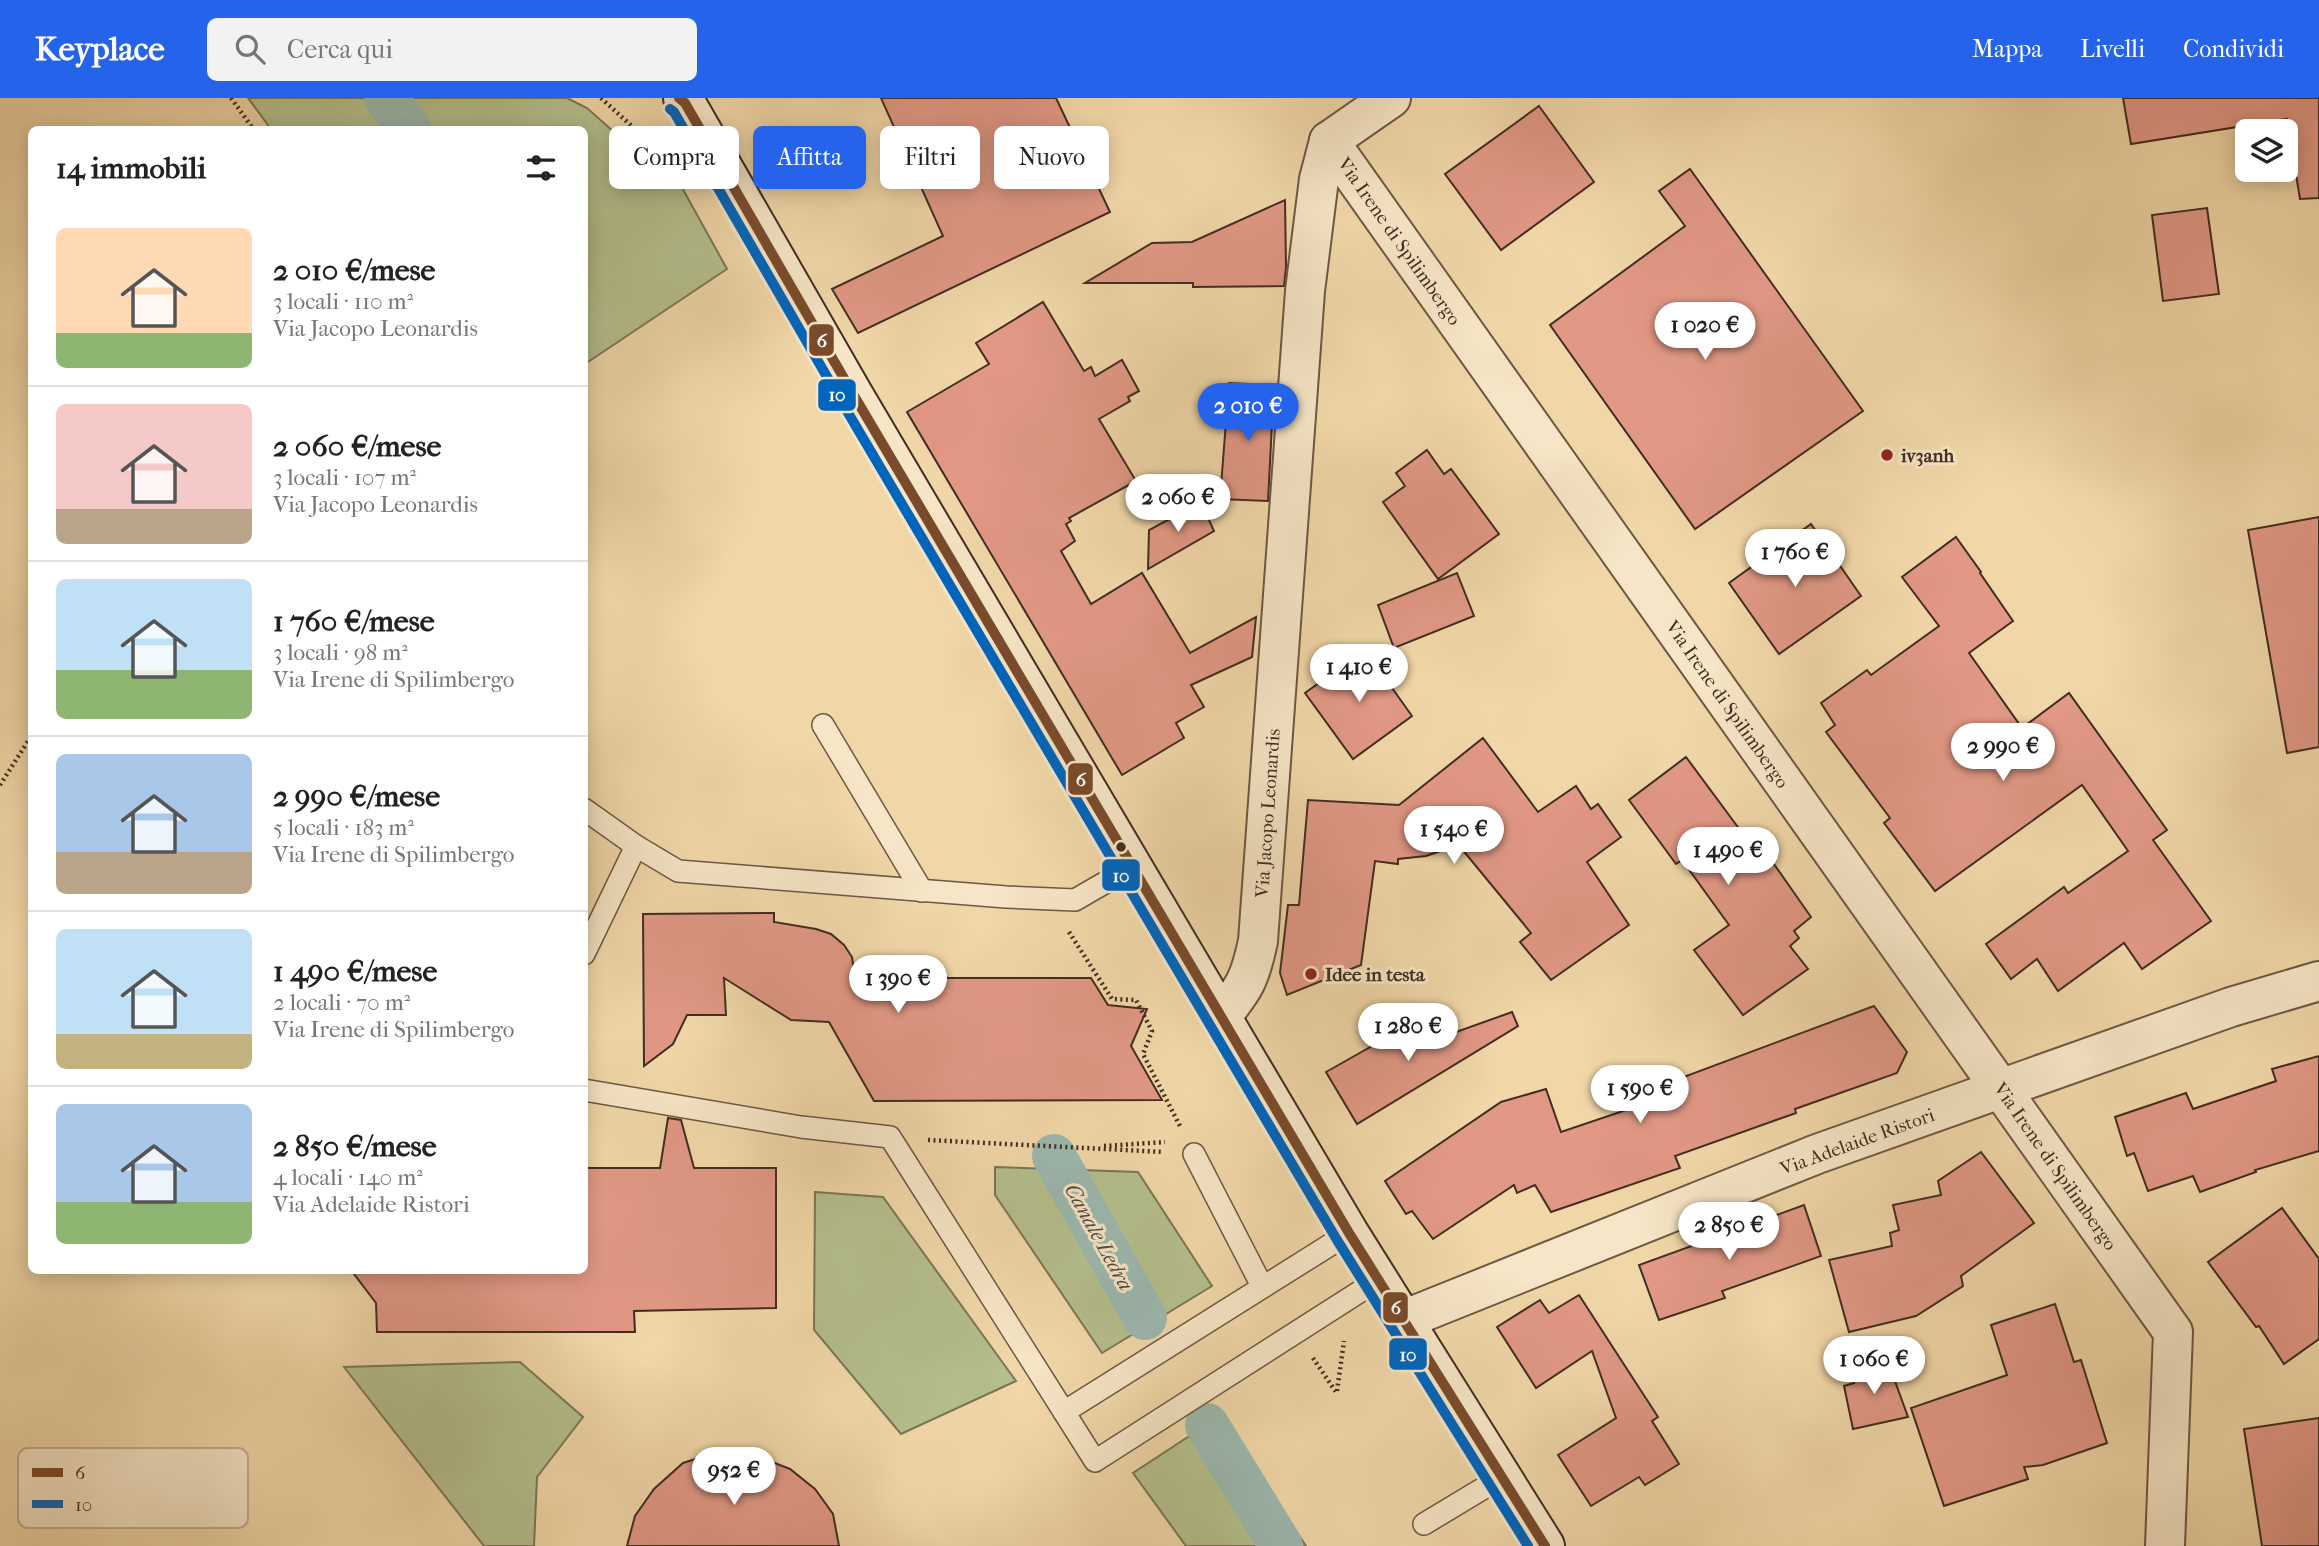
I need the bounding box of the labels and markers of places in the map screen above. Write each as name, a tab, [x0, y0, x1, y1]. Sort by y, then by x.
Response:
pin: 1 020 €	[1640, 302, 1770, 362]
pin: 2 010 €	[1183, 384, 1313, 443]
place label: iv3anh	[1900, 445, 1954, 467]
marker: iv3anh	[1879, 447, 1895, 463]
pin: 2 060 €	[1113, 474, 1243, 534]
pin: 1 760 €	[1730, 530, 1860, 589]
pin: 1 410 €	[1294, 644, 1424, 704]
pin: 2 990 €	[1938, 724, 2068, 783]
pin: 1 540 €	[1389, 806, 1519, 866]
pin: 1 490 €	[1663, 828, 1793, 887]
unlabelled marker	[1114, 840, 1128, 854]
pin: 1 390 €	[833, 956, 963, 1015]
place label: Idee in testa	[1325, 964, 1426, 986]
marker: Idee in testa	[1303, 966, 1319, 982]
pin: 1 280 €	[1343, 1004, 1473, 1063]
pin: 1 590 €	[1575, 1066, 1705, 1125]
pin: 2 850 €	[1664, 1202, 1794, 1262]
pin: 1 060 €	[1809, 1336, 1939, 1396]
pin: 952 €	[685, 1448, 783, 1507]

